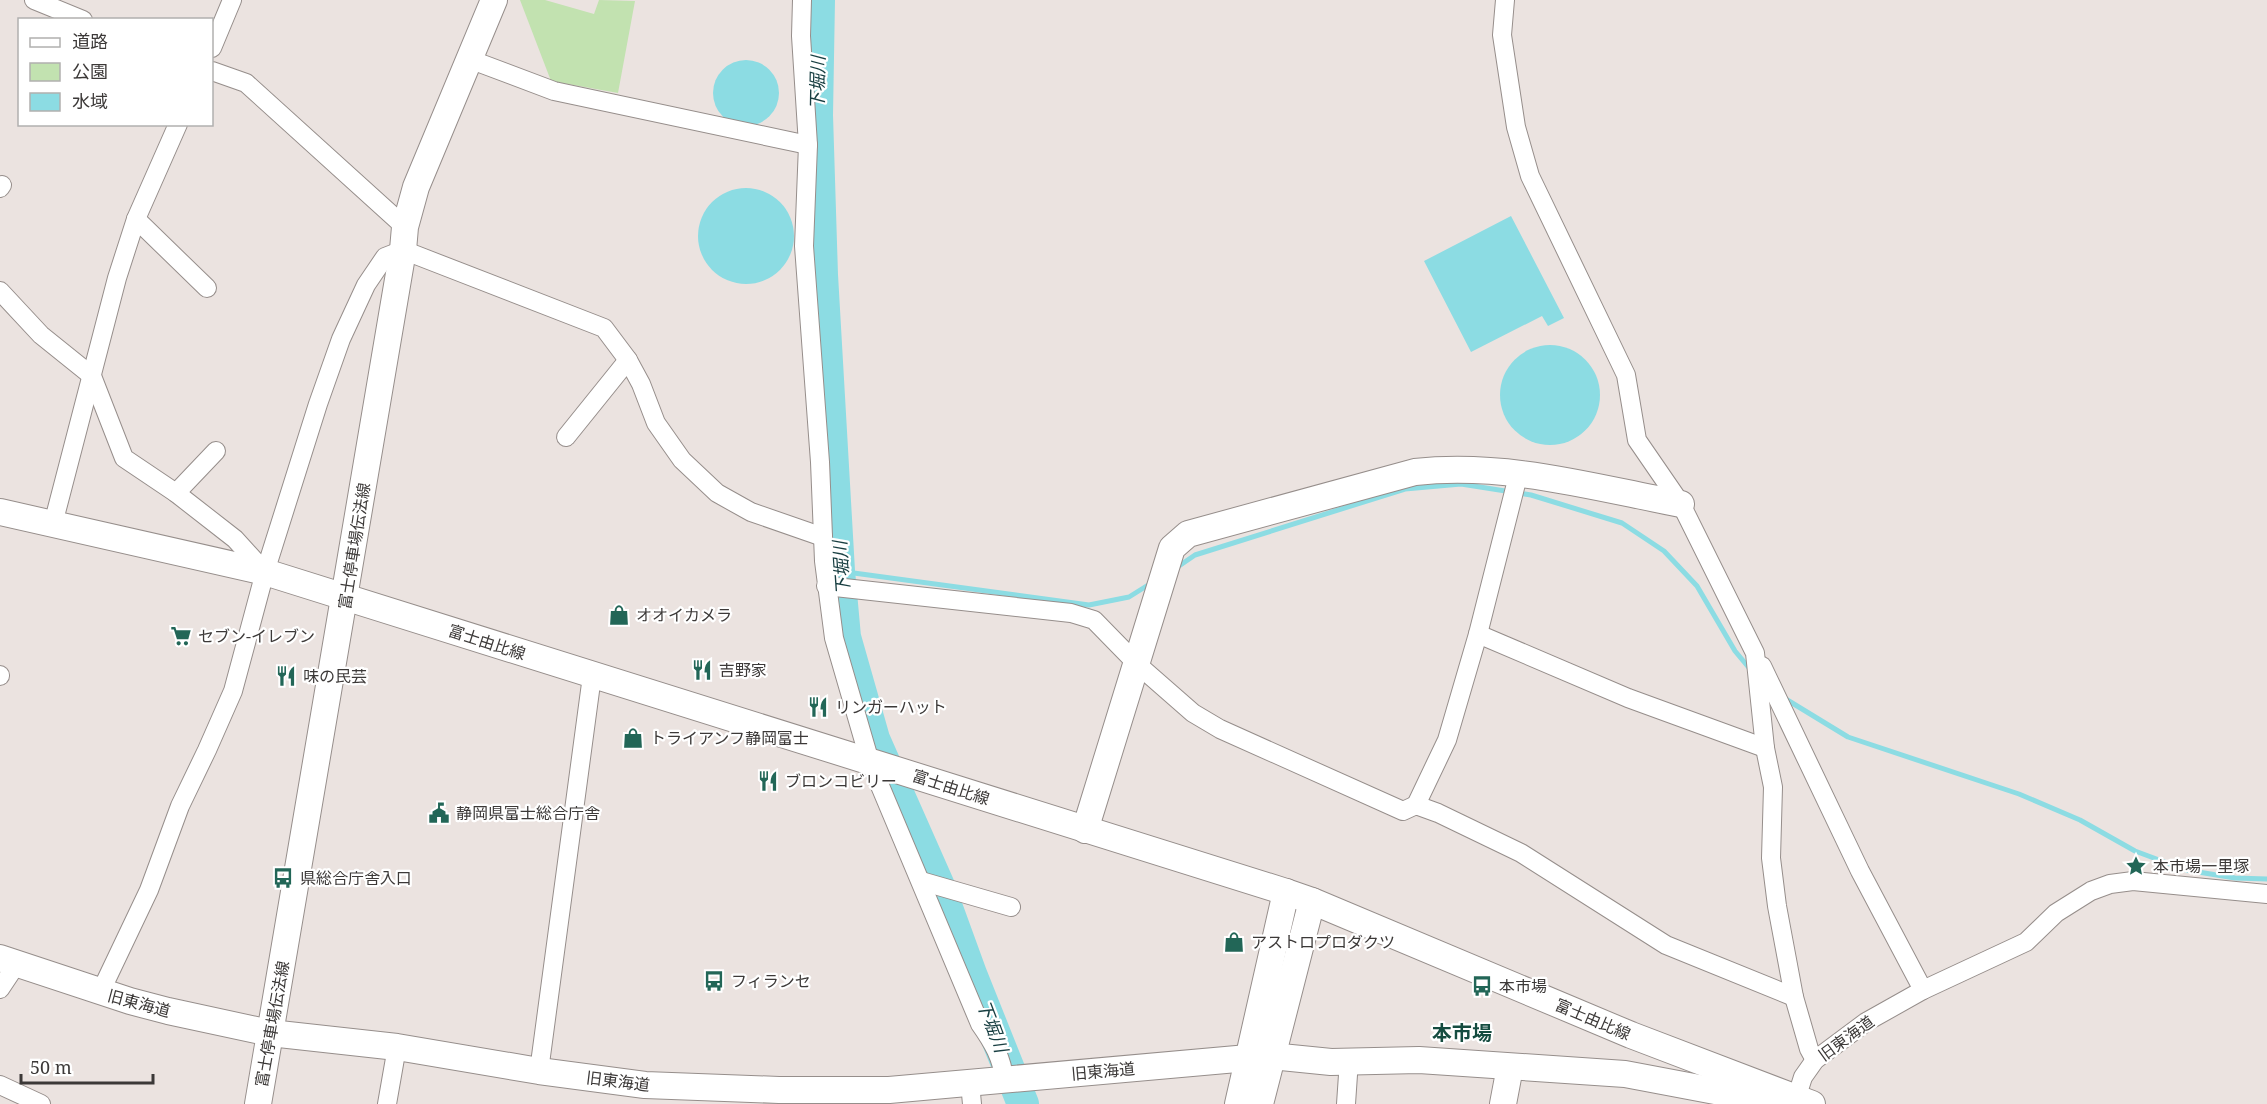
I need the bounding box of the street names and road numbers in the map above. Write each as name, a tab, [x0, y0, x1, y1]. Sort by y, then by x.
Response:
street label: 富士停車場伝法線	[333, 481, 375, 611]
street label: 富士由比線	[446, 619, 528, 665]
street label: 富士由比線	[910, 764, 992, 810]
street label: 富士停車場伝法線	[250, 959, 294, 1089]
street label: 旧東海道	[105, 984, 173, 1022]
street label: 富士由比線	[1552, 993, 1634, 1045]
street label: 旧東海道	[1814, 1010, 1878, 1066]
street label: 旧東海道	[1070, 1057, 1136, 1085]
street label: 旧東海道	[585, 1066, 651, 1096]

